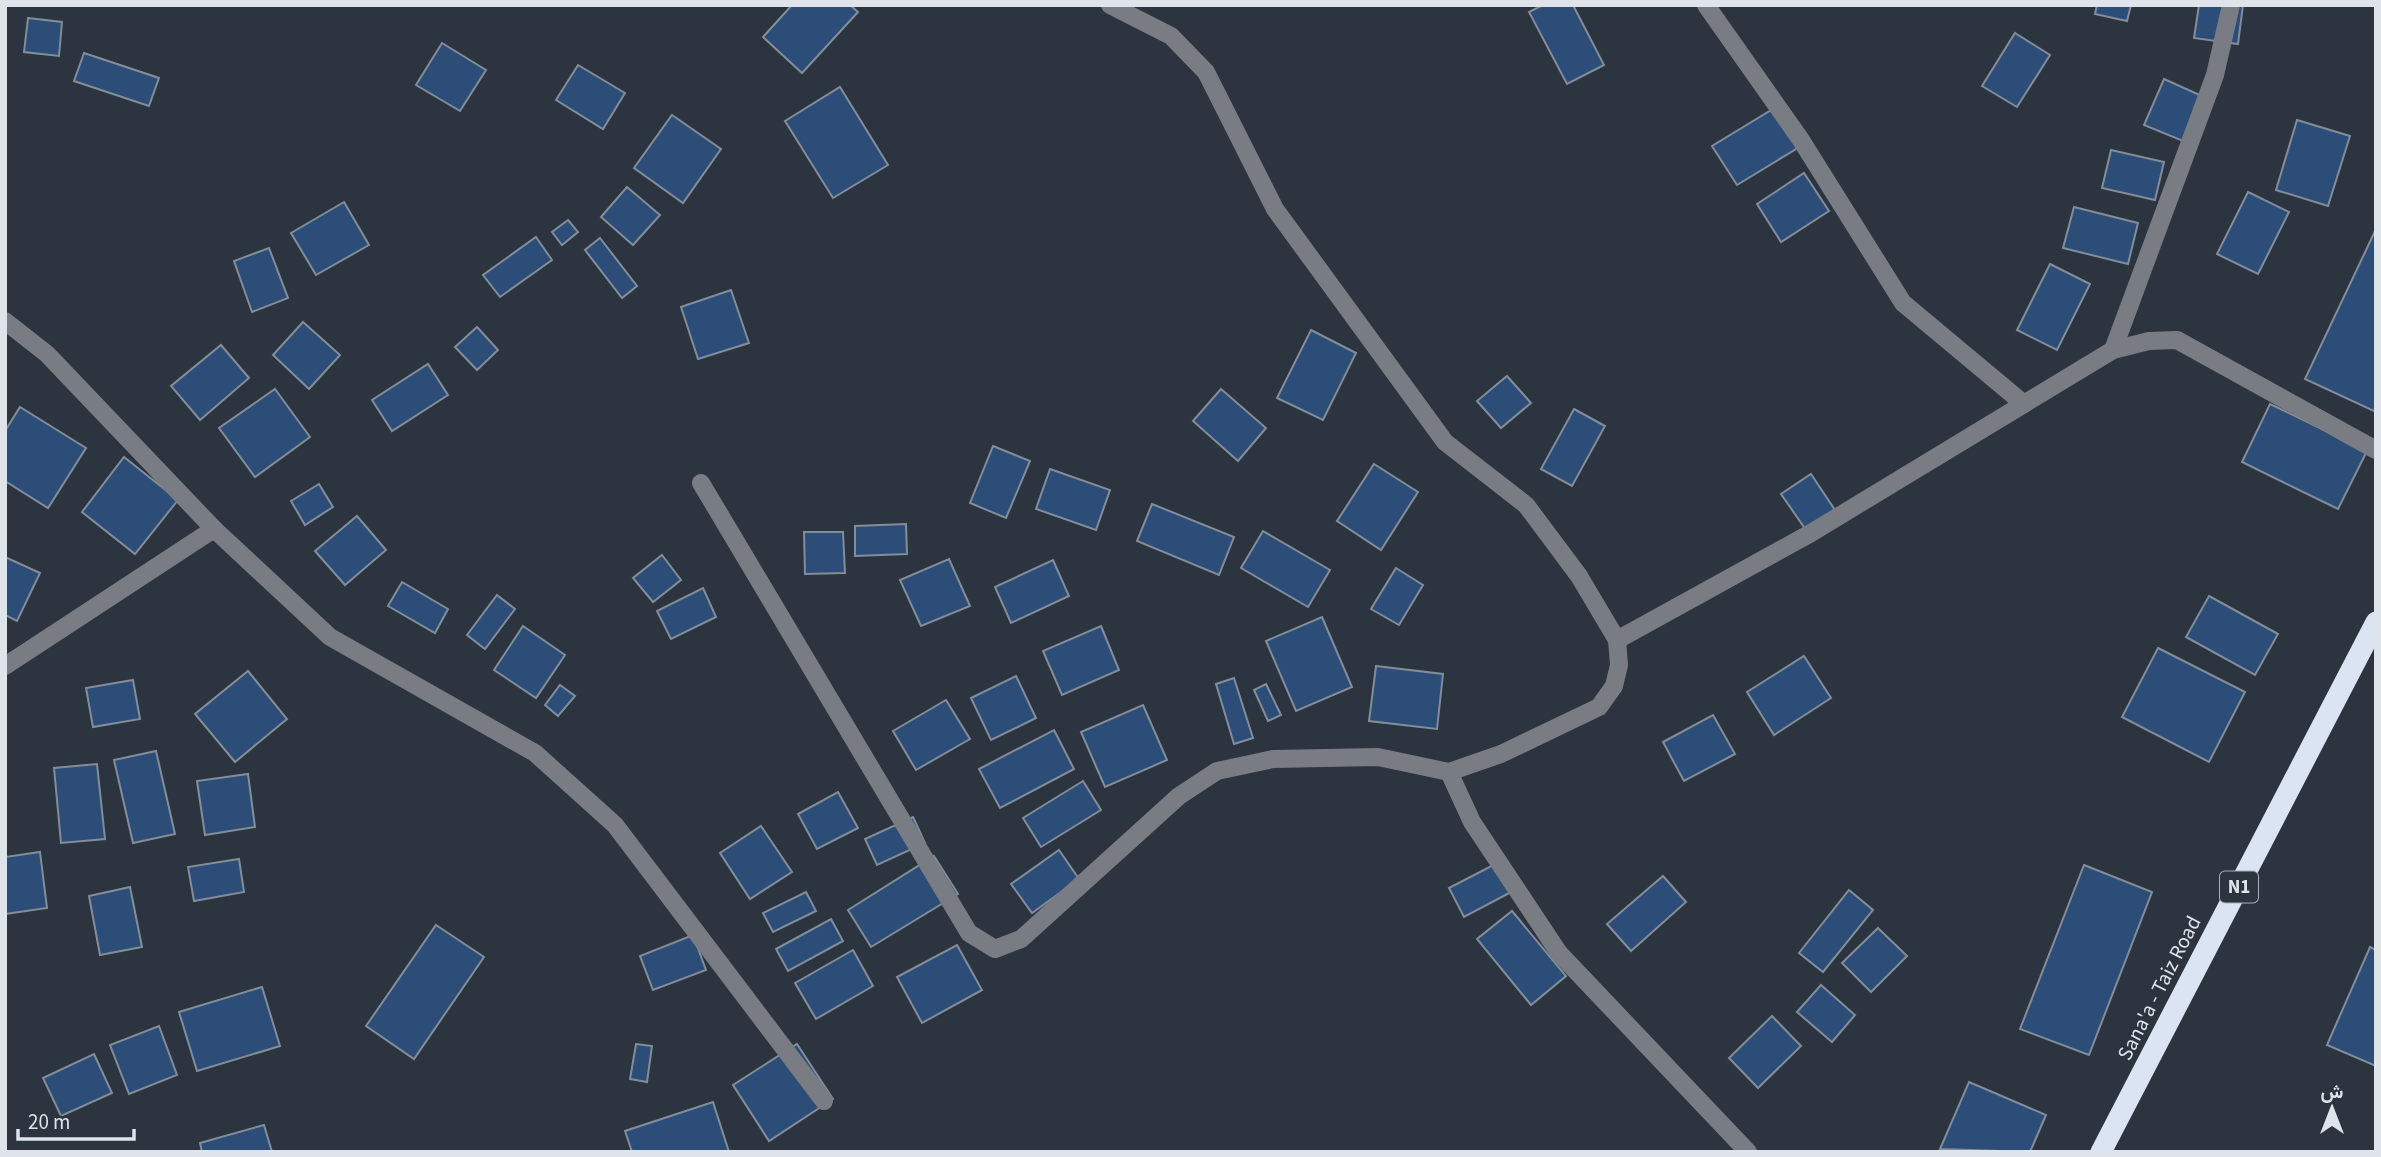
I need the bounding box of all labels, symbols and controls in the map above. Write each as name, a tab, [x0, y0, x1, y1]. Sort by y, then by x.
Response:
road number: N1	[2220, 872, 2258, 902]
street label: Sana'a - Taiz Road	[2110, 911, 2208, 1065]
north arrow	[2297, 1073, 2367, 1143]
text: ش	[2321, 1079, 2344, 1106]
scale bar	[18, 1098, 133, 1142]
text: 20 m	[28, 1107, 70, 1137]

